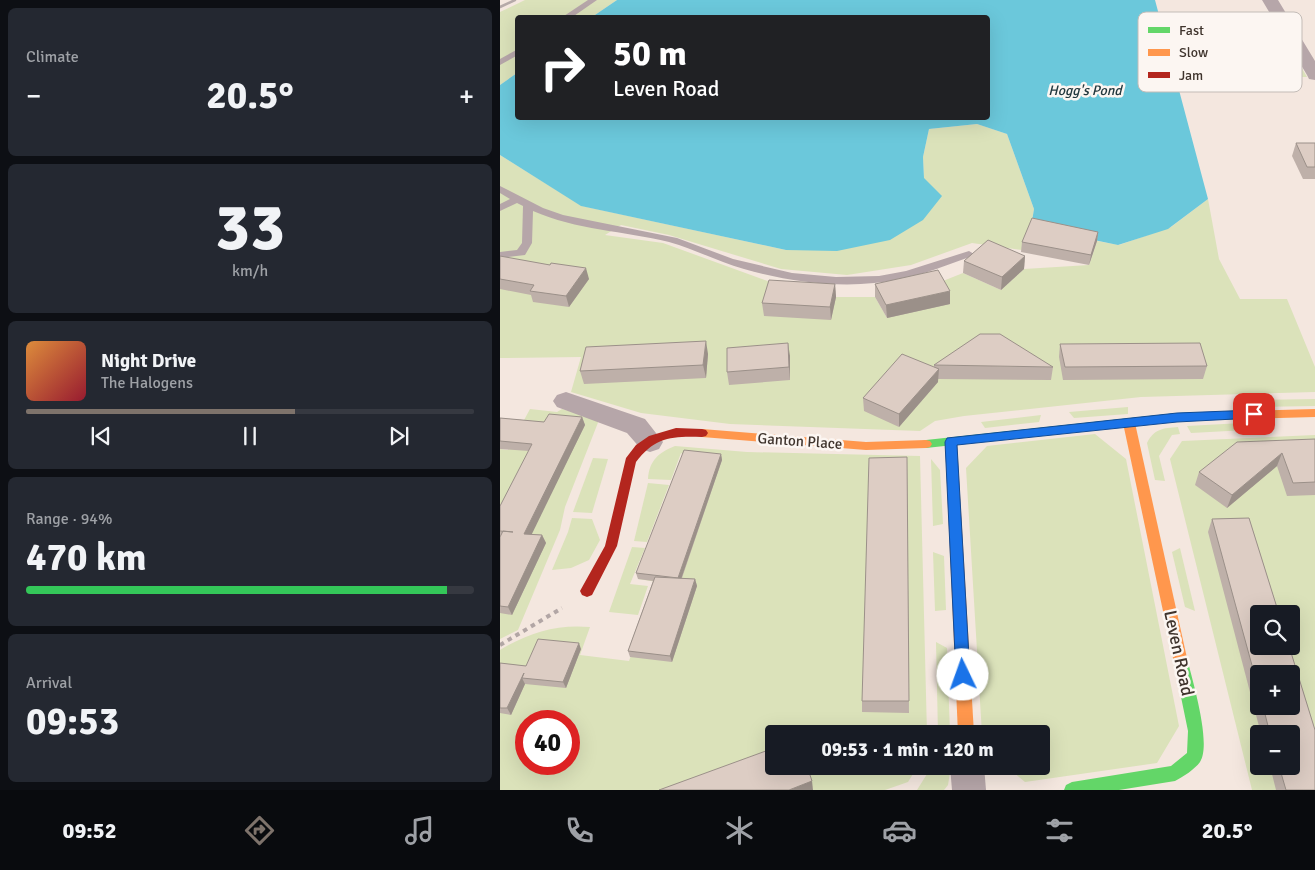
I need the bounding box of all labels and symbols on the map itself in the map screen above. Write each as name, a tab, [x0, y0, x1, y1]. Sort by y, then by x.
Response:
legend	[1138, 12, 1302, 92]
text: Fast	[1179, 22, 1204, 39]
text: Slow	[1179, 44, 1208, 61]
text: Jam	[1179, 67, 1203, 84]
water label: Hogg's Pond	[1048, 82, 1123, 99]
pin	[1233, 393, 1275, 435]
street label: Ganton Place	[757, 429, 843, 453]
street label: Leven Road	[1159, 608, 1199, 698]
position arrow	[936, 648, 988, 700]
speed limit sign: 40	[515, 710, 580, 775]

